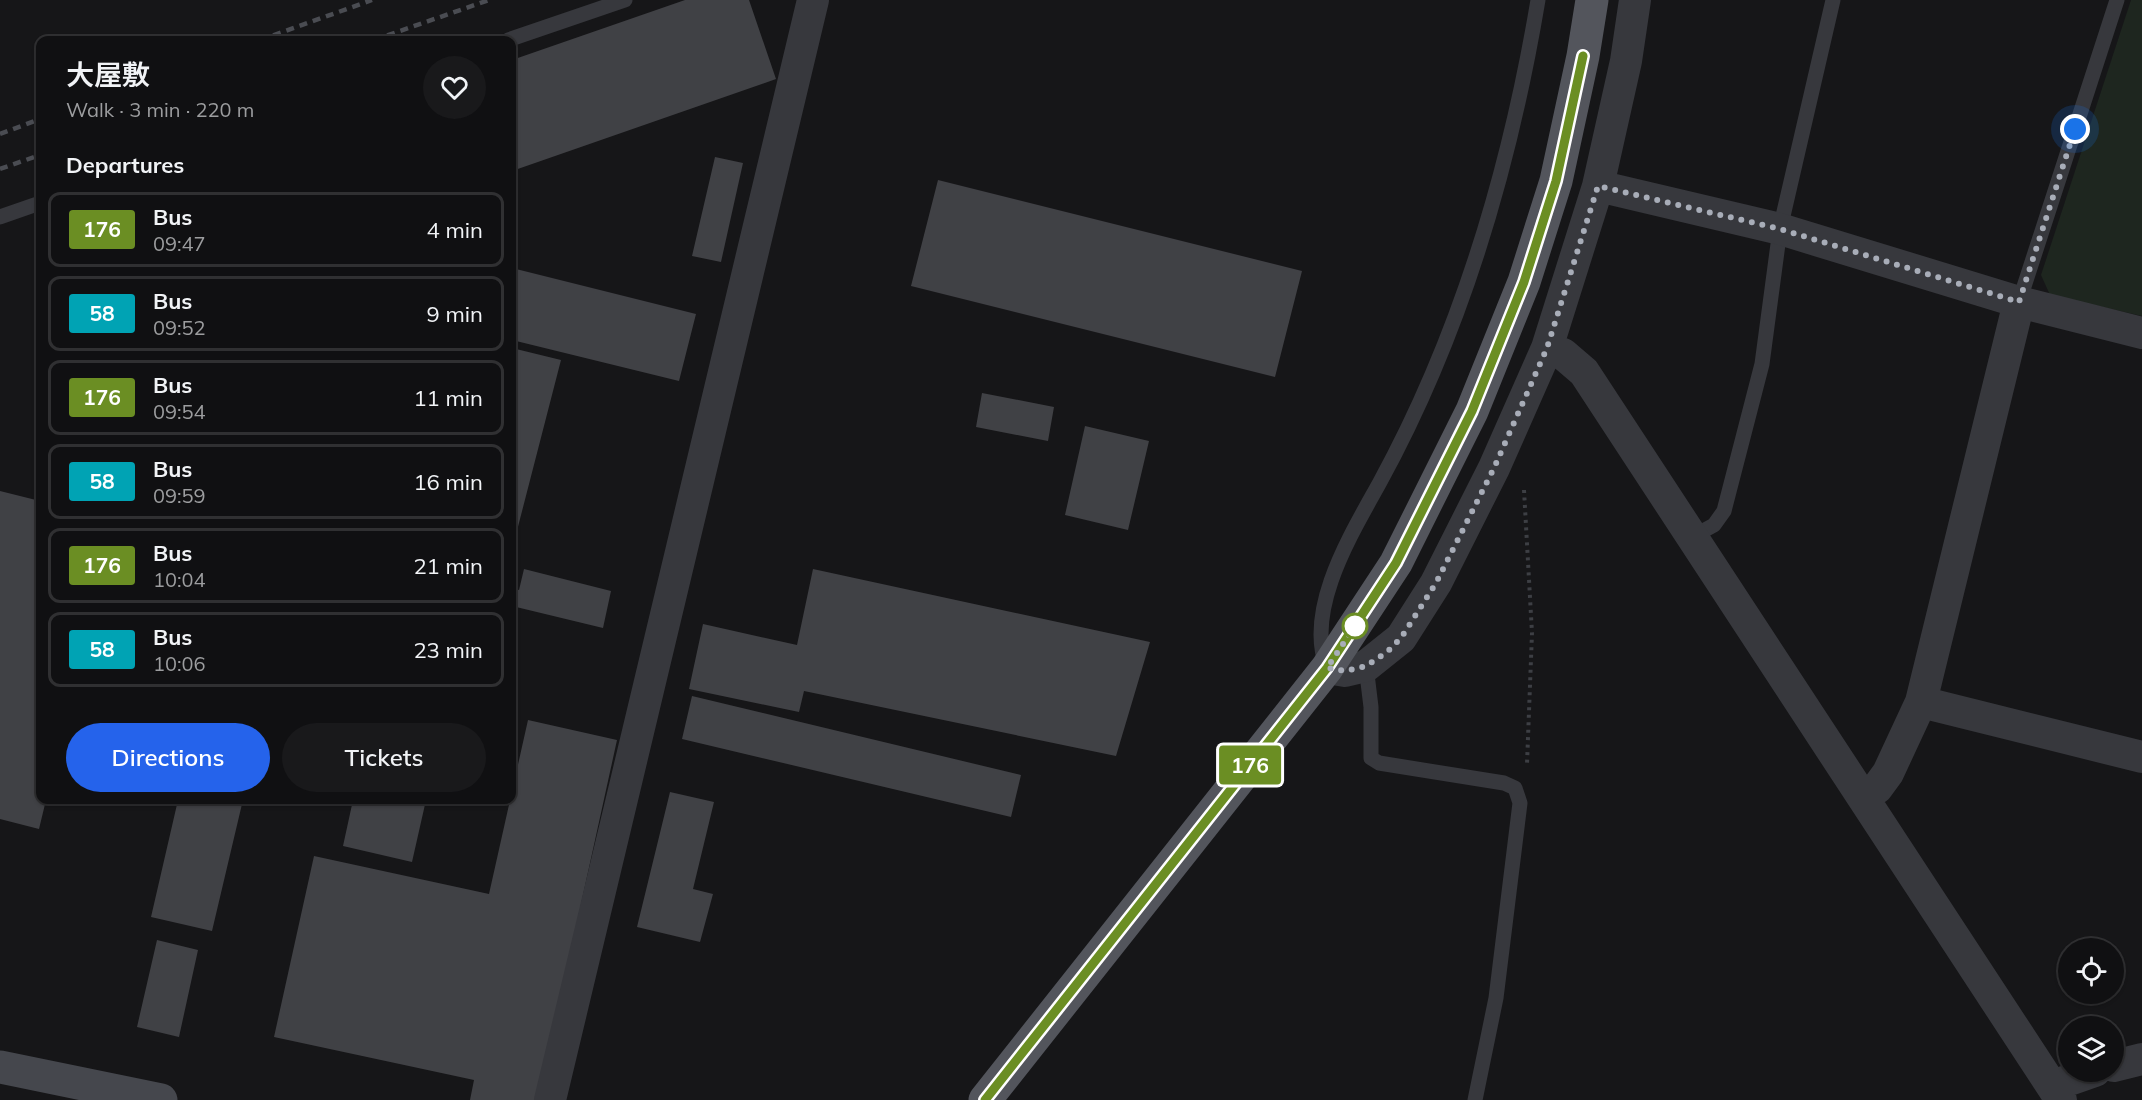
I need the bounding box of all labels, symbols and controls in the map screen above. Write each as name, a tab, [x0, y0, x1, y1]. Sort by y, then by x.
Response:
button: heart	[423, 56, 486, 119]
text: 大屋敷	[66, 57, 150, 92]
text: Walk · 3 min · 220 m	[66, 97, 254, 122]
your location	[2060, 114, 2090, 144]
text: Departures	[66, 151, 184, 179]
text: Bus	[153, 203, 192, 231]
text: 176	[83, 216, 121, 242]
text: 4 min	[427, 216, 483, 244]
text: 09:47	[153, 231, 206, 256]
text: Bus	[153, 287, 192, 315]
text: 58	[89, 300, 115, 326]
text: 9 min	[427, 300, 483, 328]
text: 09:52	[153, 315, 206, 340]
text: Bus	[153, 371, 192, 399]
text: 176	[83, 384, 121, 410]
text: 11 min	[413, 384, 483, 412]
text: 09:54	[153, 399, 206, 424]
text: Bus	[153, 455, 192, 483]
text: 58	[89, 468, 115, 494]
text: 16 min	[413, 468, 483, 496]
text: 09:59	[153, 483, 206, 508]
text: Bus	[153, 539, 192, 567]
text: 176	[83, 552, 121, 578]
text: 21 min	[413, 552, 483, 580]
text: 10:04	[153, 567, 206, 592]
unlabelled marker	[1342, 613, 1368, 639]
text: Bus	[153, 623, 192, 651]
text: 58	[89, 636, 115, 662]
text: 23 min	[413, 636, 483, 664]
text: 10:06	[153, 651, 206, 676]
button: Directions	[66, 723, 270, 792]
button: Tickets	[282, 723, 486, 792]
line badge: 176	[1216, 746, 1284, 784]
text: 176	[1231, 752, 1269, 778]
map controls	[2058, 938, 2124, 1082]
button: locate	[2058, 938, 2124, 1004]
button: layers	[2058, 1016, 2124, 1082]

